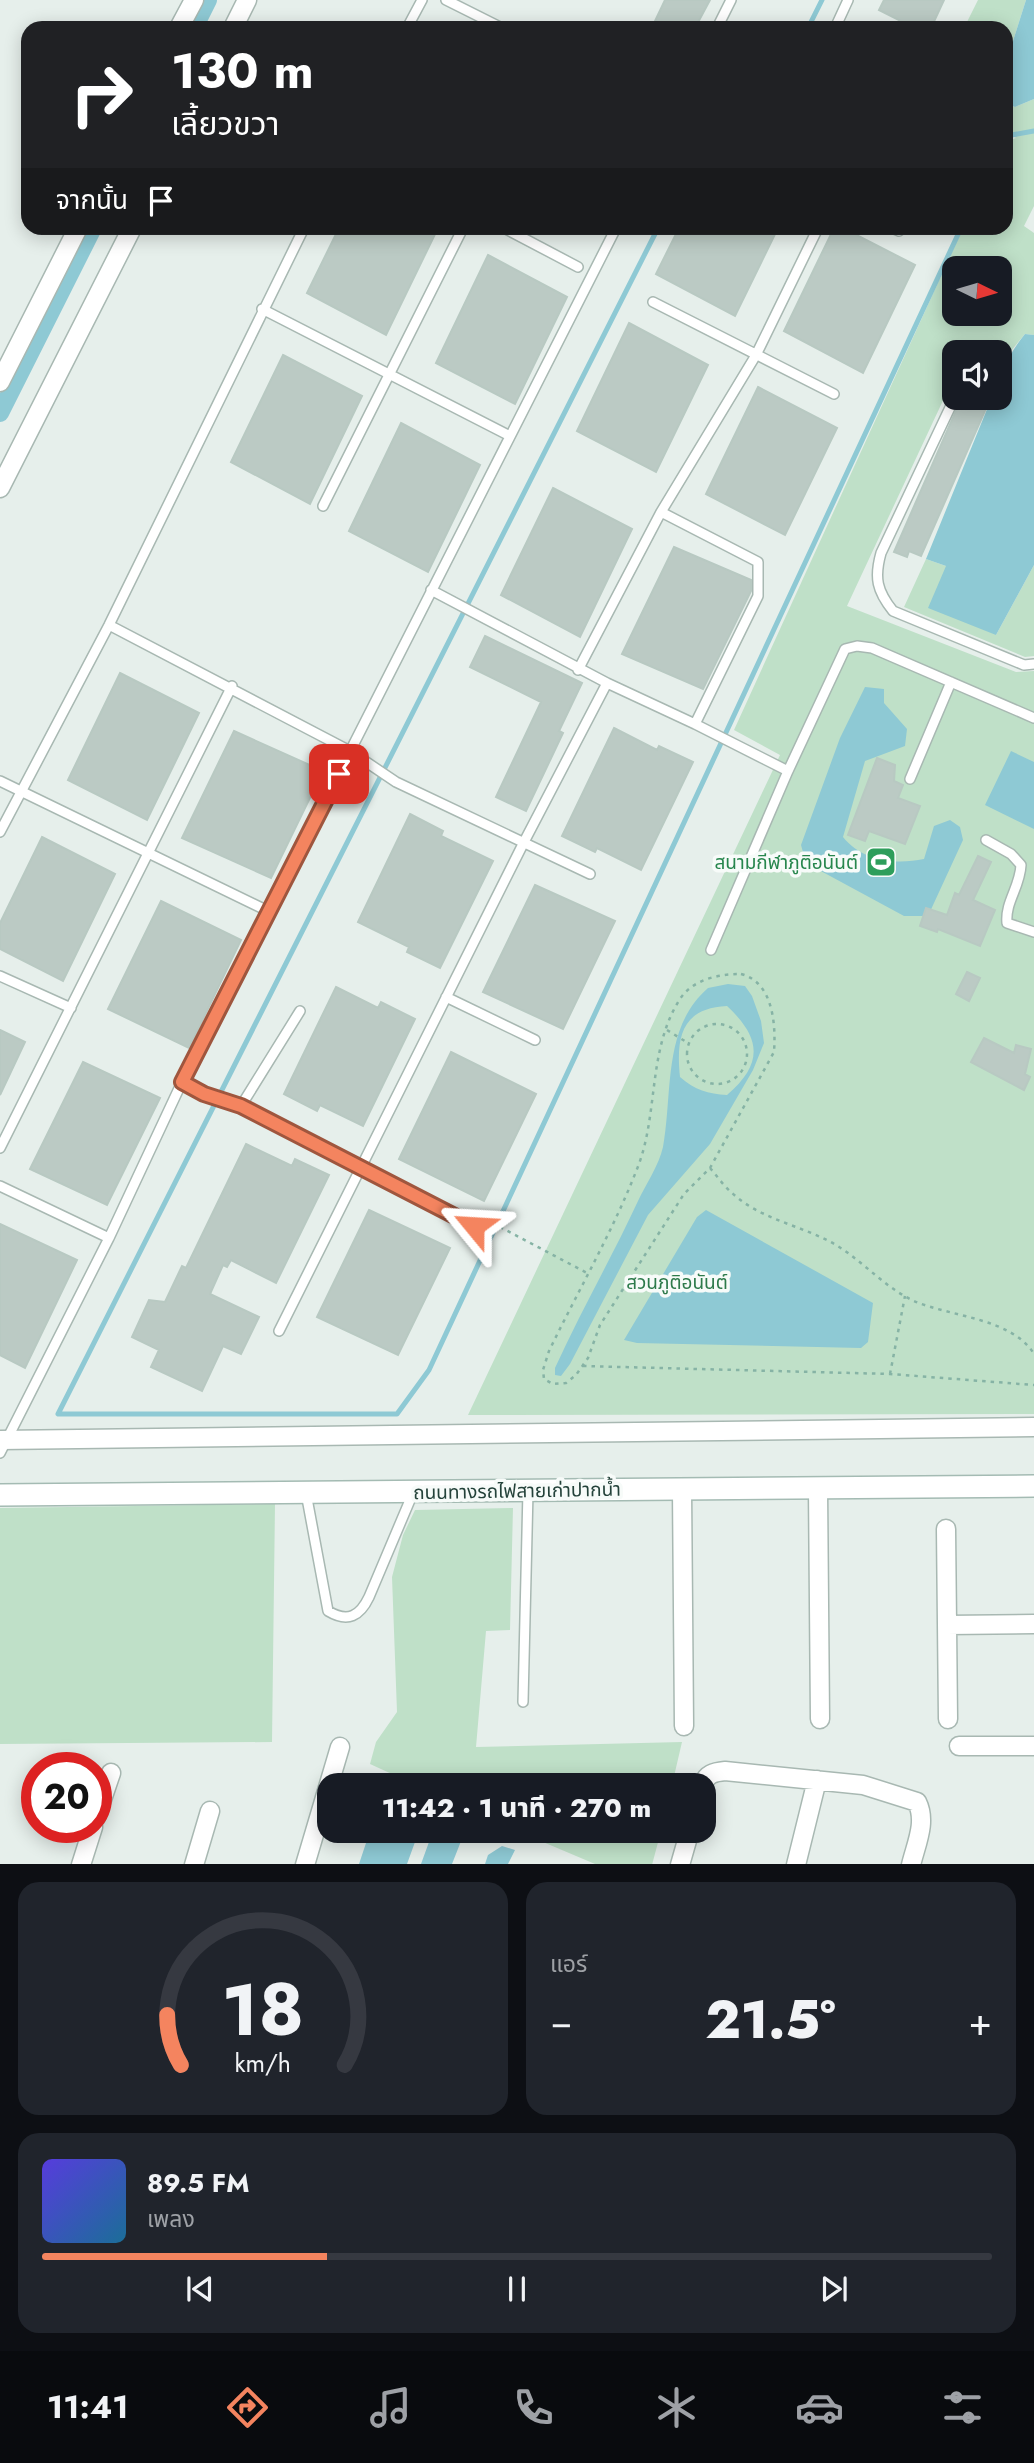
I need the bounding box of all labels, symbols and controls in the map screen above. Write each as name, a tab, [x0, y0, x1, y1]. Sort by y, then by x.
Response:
text: 130 m	[171, 36, 314, 106]
icon: right	[56, 49, 147, 140]
text: เลี้ยวขวา	[171, 101, 279, 147]
text: จากนั้น	[56, 181, 128, 219]
icon: arrive	[142, 182, 180, 220]
north arrow	[942, 256, 1012, 326]
map controls	[942, 256, 1012, 410]
button: sound	[942, 340, 1012, 410]
pin	[309, 744, 369, 804]
icon: arrive	[320, 755, 358, 793]
sports icon: สนามกีฬาภูติอนันต์	[864, 845, 898, 879]
place label: สนามกีฬาภูติอนันต์	[714, 849, 858, 876]
position arrow	[437, 1189, 511, 1263]
park label: สวนภูติอนันต์	[626, 1269, 728, 1296]
street label: ถนนทางรถไฟสายเก่าปากน้ำ	[413, 1476, 621, 1506]
speed limit sign: 20	[21, 1752, 112, 1843]
text: 11:42 · 1 นาที · 270 m	[382, 1789, 651, 1827]
text: แอร์	[550, 1947, 587, 1981]
text: 18	[222, 1957, 304, 2062]
text: 21.5°	[705, 1982, 836, 2058]
text: −	[550, 1994, 572, 2049]
text: +	[969, 1994, 992, 2049]
text: km/h	[235, 2044, 291, 2080]
text: 89.5 FM	[147, 2164, 249, 2202]
text: เพลง	[147, 2202, 195, 2236]
icon: previous	[181, 2270, 219, 2308]
icon: pause	[498, 2270, 536, 2308]
icon: next	[815, 2270, 853, 2308]
icon: directions	[223, 2383, 272, 2432]
icon: music	[366, 2383, 415, 2432]
icon: phone	[509, 2383, 558, 2432]
icon: climate	[652, 2383, 701, 2432]
icon: car	[795, 2383, 844, 2432]
icon: filters	[938, 2383, 987, 2432]
text: 11:41	[47, 2384, 129, 2430]

